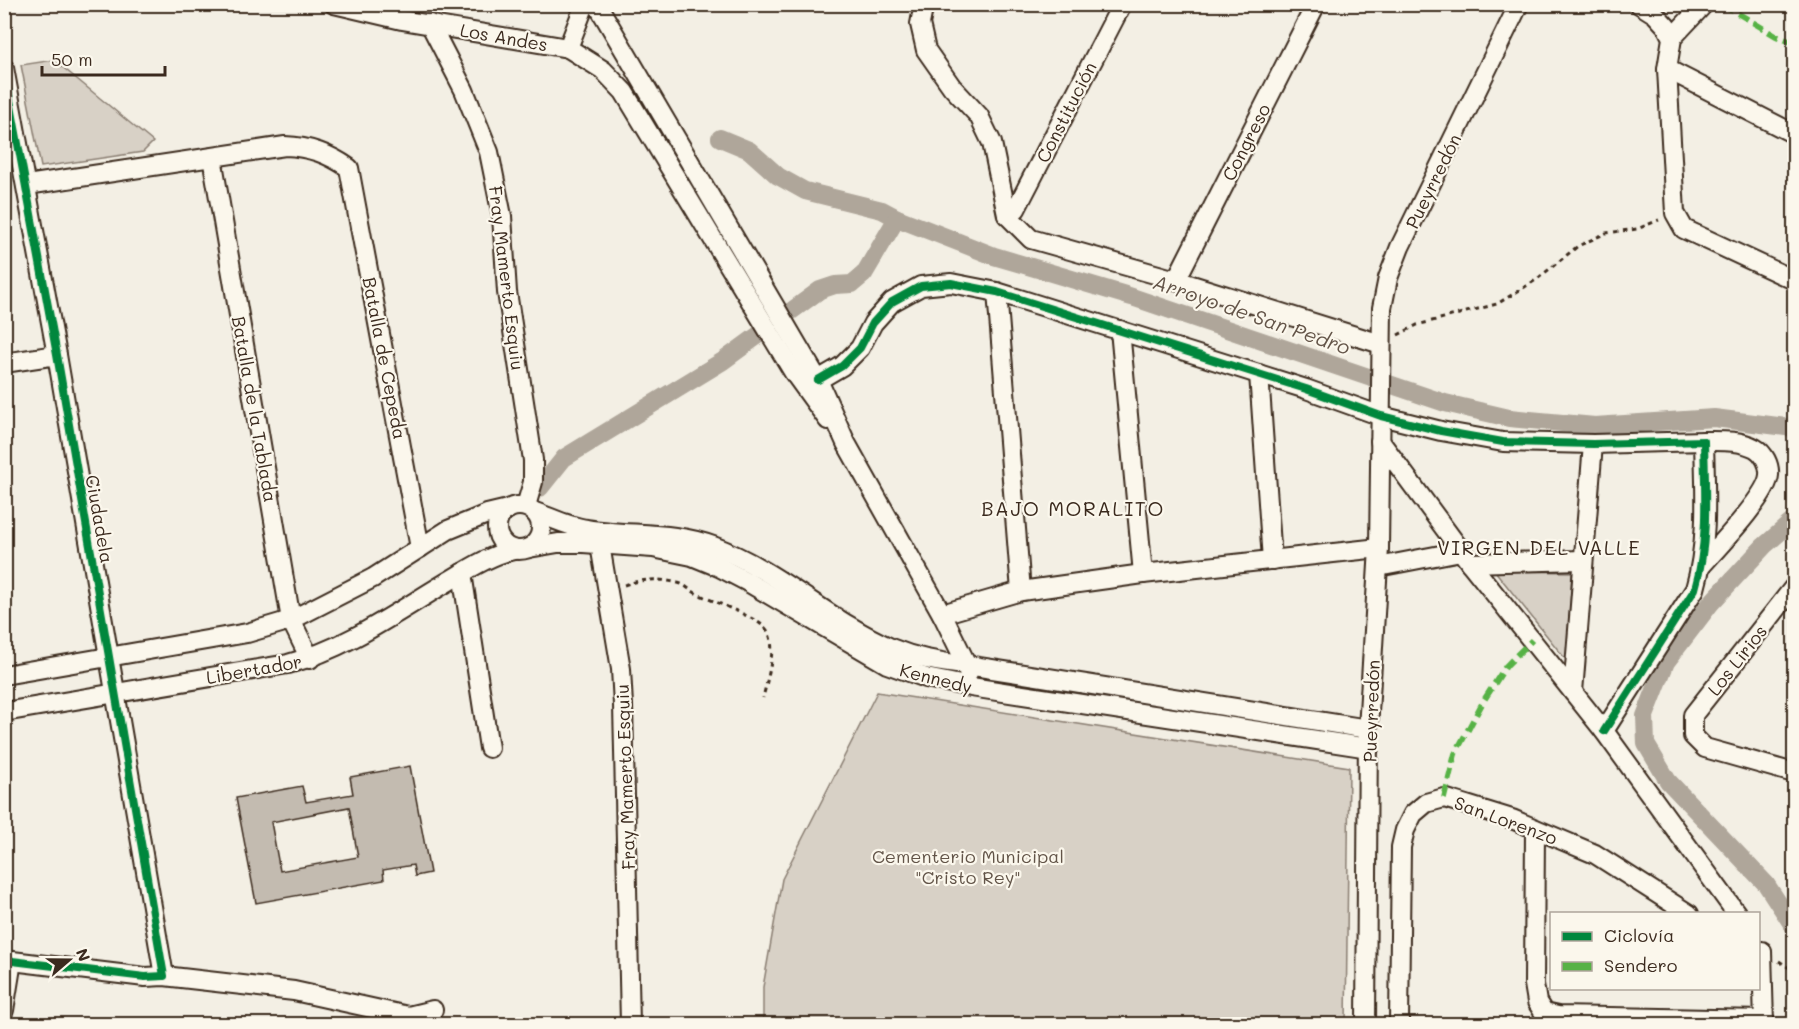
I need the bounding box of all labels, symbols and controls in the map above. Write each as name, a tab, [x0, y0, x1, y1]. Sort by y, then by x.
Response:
street label: Los Andes	[458, 18, 550, 56]
scale bar	[42, 39, 165, 77]
text: 50 m	[51, 47, 93, 71]
street label: Constitución	[1030, 57, 1102, 167]
street label: Congreso	[1216, 99, 1276, 185]
street label: Pueyrredón	[1400, 130, 1466, 232]
street label: Fray Mamerto Esquiu	[484, 184, 530, 372]
water label: Arroyo de San Pedro	[1150, 268, 1354, 360]
street label: Batalla de Cepeda	[358, 275, 412, 441]
street label: Batalla de la Tablada	[227, 314, 283, 504]
street label: Ciudadela	[80, 473, 120, 565]
district label: BAJO MORALITO	[981, 495, 1165, 521]
district label: VIRGEN DEL VALLE	[1437, 534, 1641, 560]
street label: Los Lirios	[1702, 620, 1772, 700]
street label: Libertador	[204, 649, 304, 689]
street label: Kennedy	[897, 657, 975, 699]
street label: Pueyrredón	[1357, 659, 1385, 763]
street label: Fray Mamerto Esquiu	[610, 684, 640, 870]
street label: San Lorenzo	[1451, 790, 1561, 850]
park label: Cementerio Municipal "Cristo Rey"	[872, 844, 1064, 889]
legend	[1550, 912, 1760, 990]
text: Ciclovía	[1604, 923, 1675, 947]
north arrow	[39, 930, 99, 990]
text: N	[72, 945, 96, 964]
text: Sendero	[1604, 953, 1678, 977]

